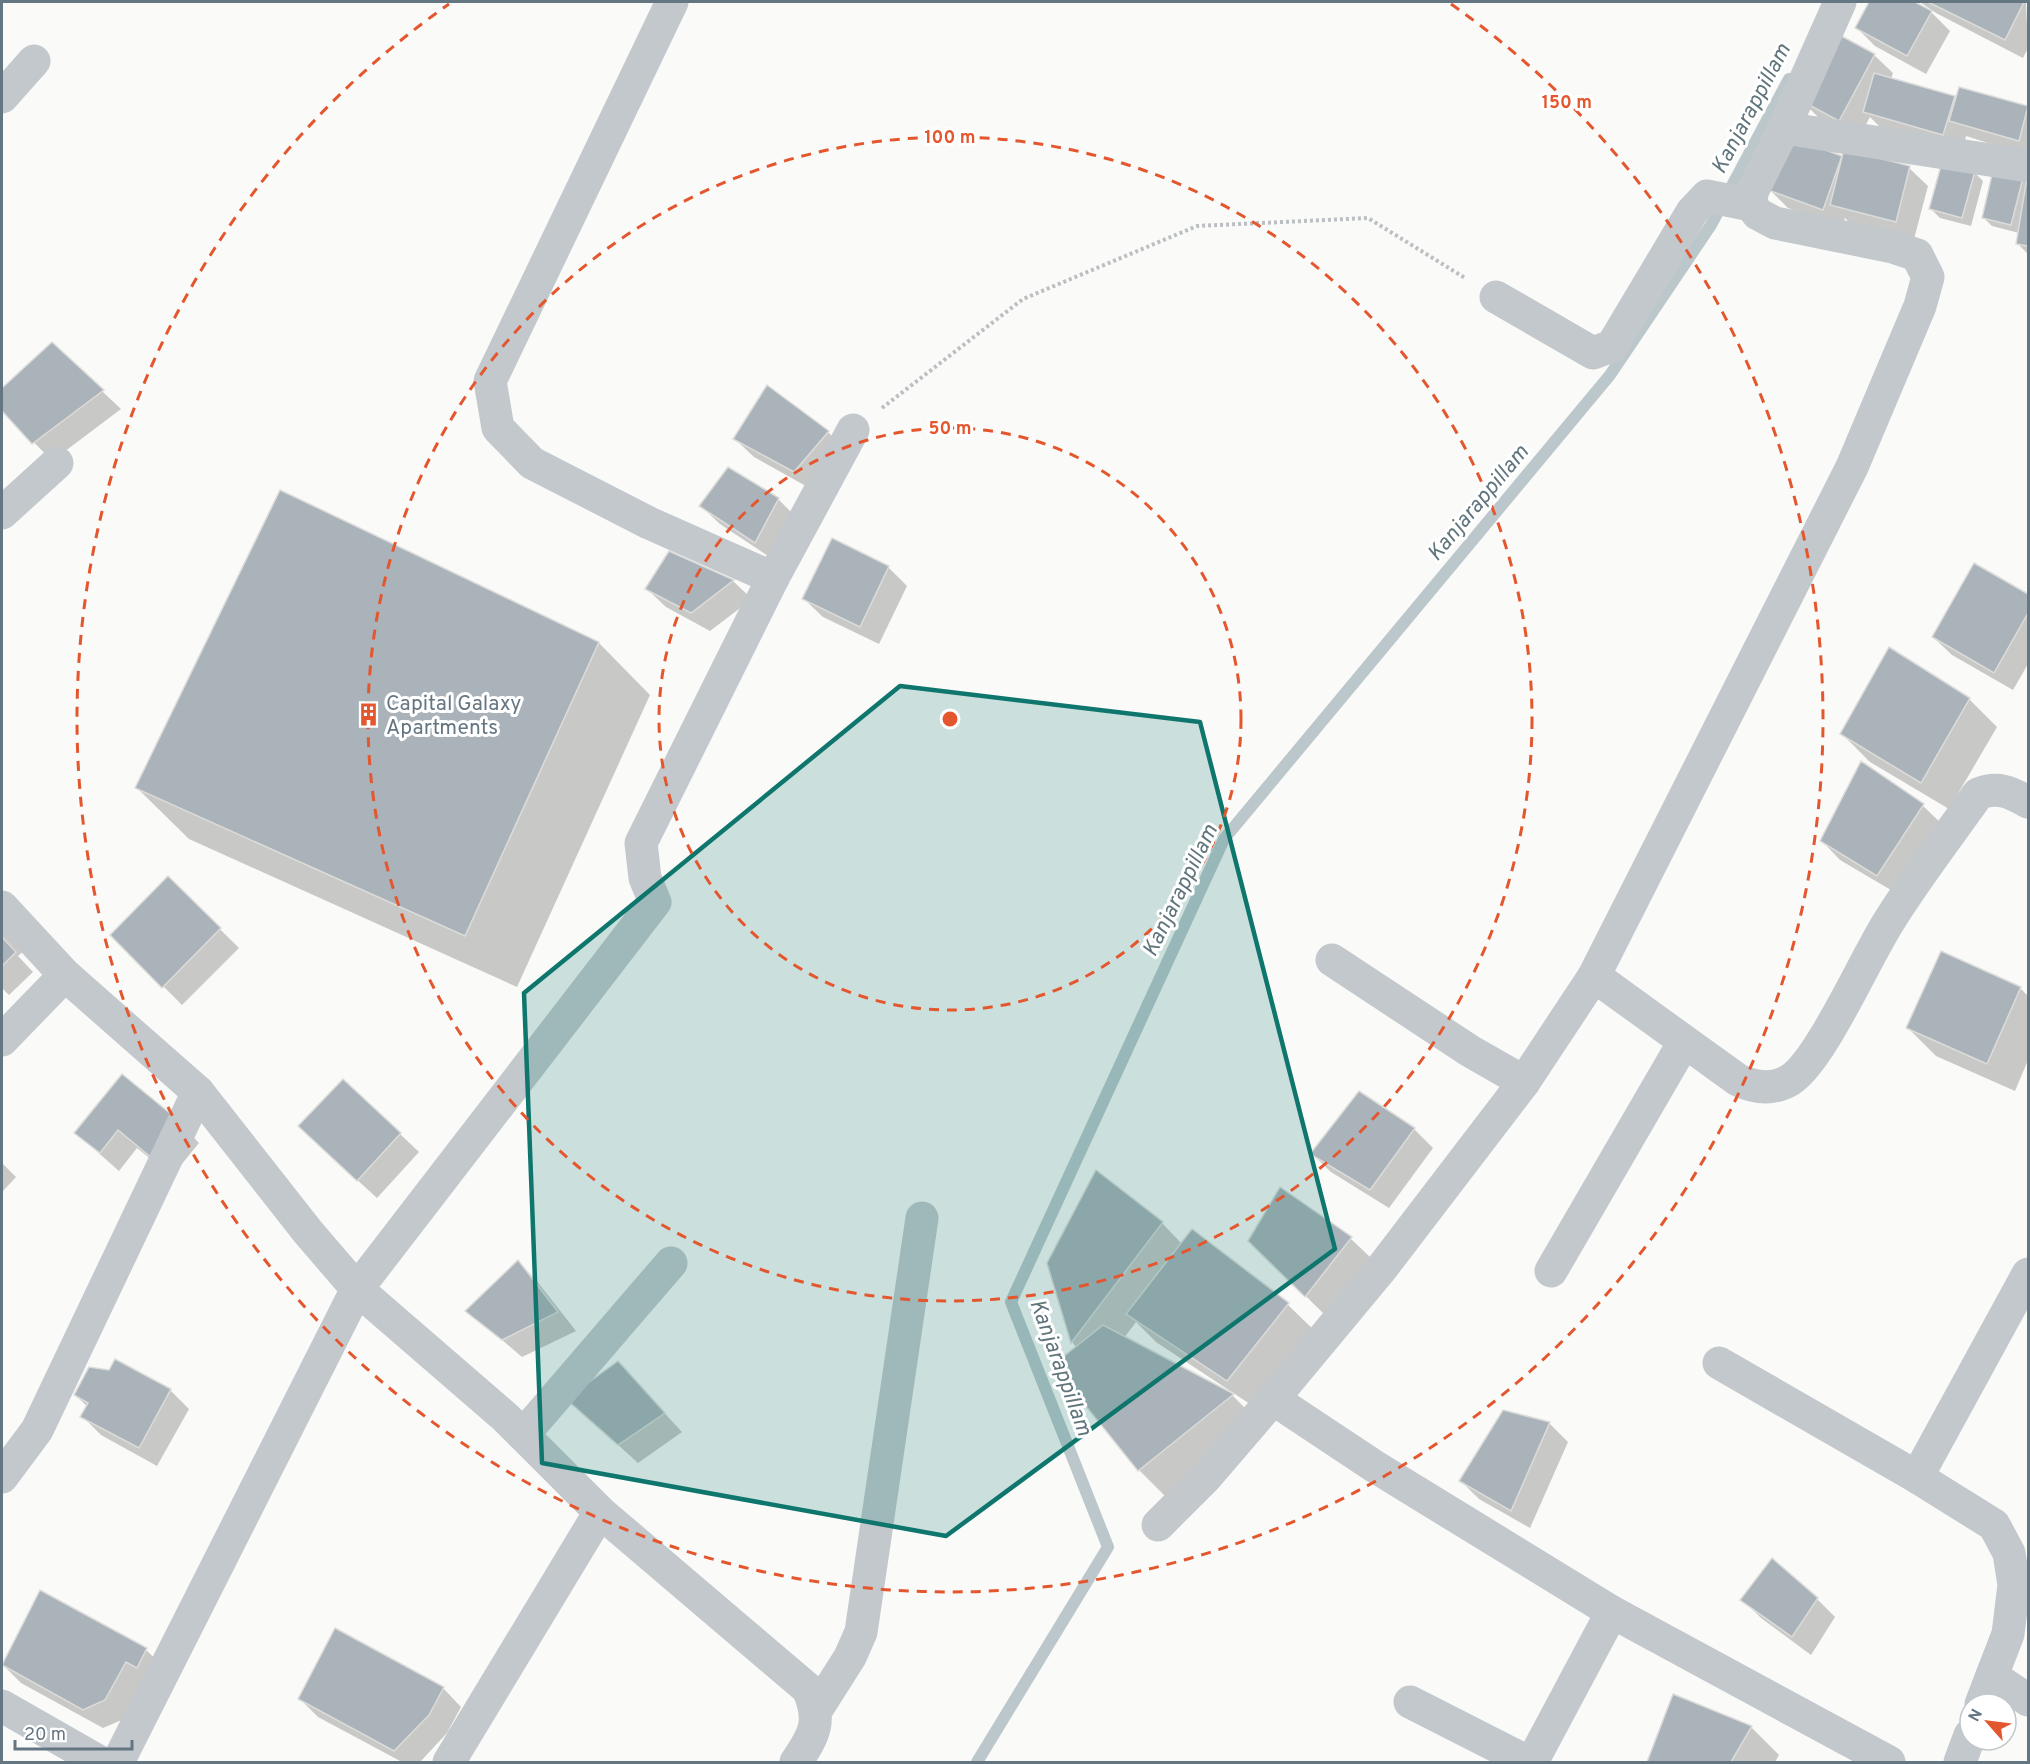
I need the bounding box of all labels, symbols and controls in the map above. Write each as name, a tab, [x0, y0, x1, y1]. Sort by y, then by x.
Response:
water label: Kanjarappillam	[1707, 39, 1798, 179]
text: 150 m	[1542, 92, 1592, 115]
text: 100 m	[924, 127, 976, 150]
text: 50 m	[928, 418, 972, 441]
water label: Kanjarappillam	[1422, 440, 1535, 567]
place label: Capital Galaxy Apartments	[386, 691, 521, 742]
building icon: Capital Galaxy Apartments	[355, 702, 381, 728]
centre of rings	[940, 709, 960, 729]
water label: Kanjarappillam	[1138, 821, 1225, 962]
water label: Kanjarappillam	[1022, 1296, 1097, 1440]
north arrow	[1958, 1692, 2018, 1752]
text: N	[1965, 1706, 1988, 1726]
scale bar	[15, 1713, 132, 1751]
text: 20 m	[24, 1724, 66, 1747]

